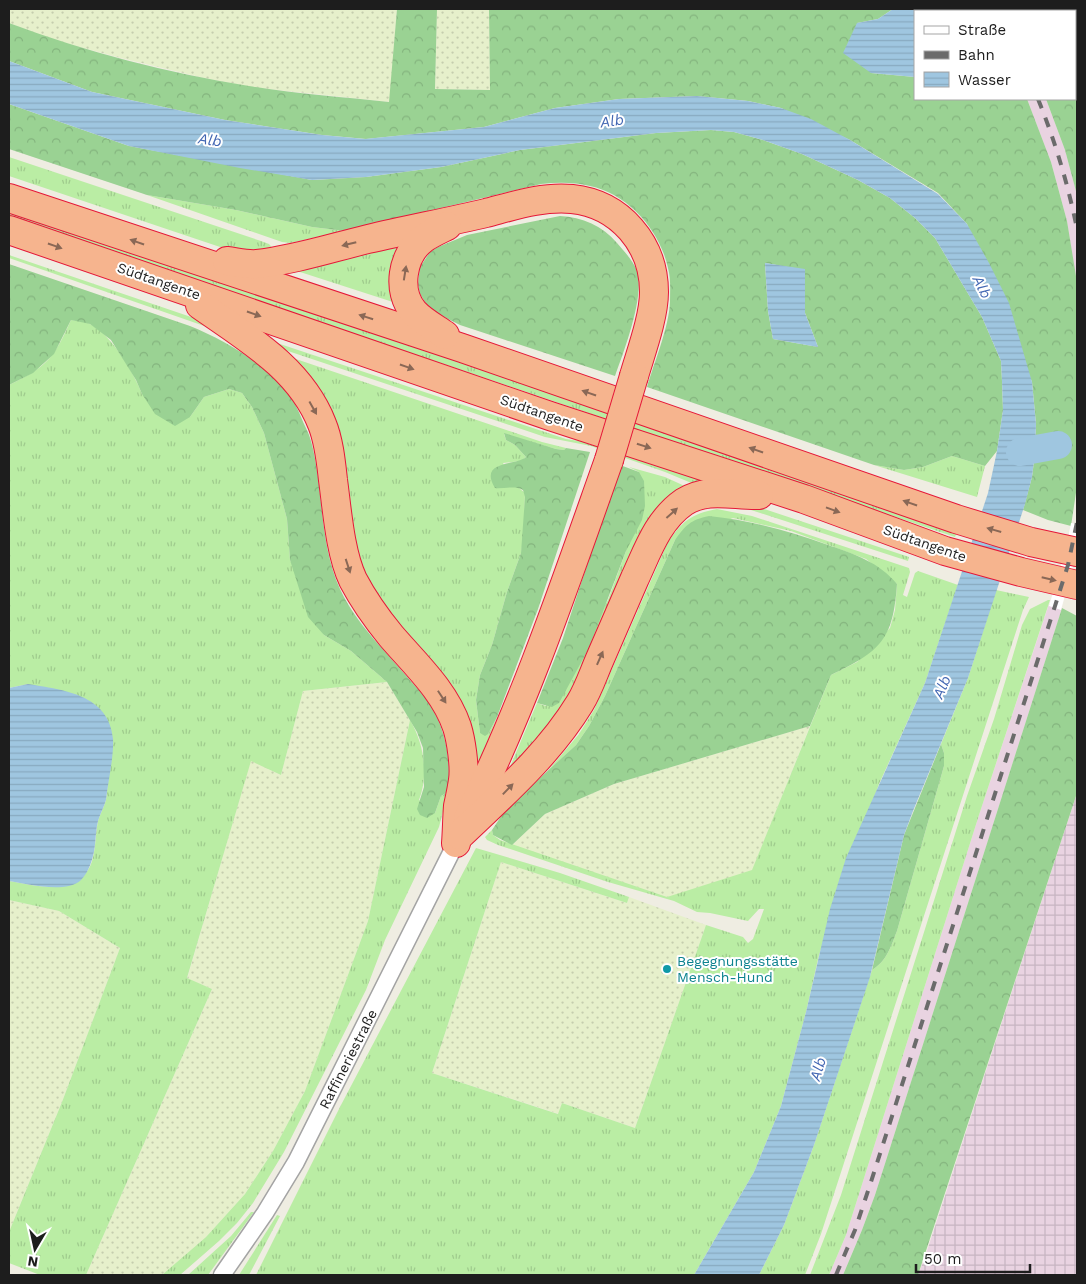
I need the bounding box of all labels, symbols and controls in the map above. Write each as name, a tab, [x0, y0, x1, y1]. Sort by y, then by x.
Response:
legend	[914, 10, 1076, 100]
text: Straße	[958, 21, 1006, 39]
text: Bahn	[958, 46, 995, 64]
text: Wasser	[958, 71, 1011, 89]
water label: Alb	[598, 110, 625, 132]
water label: Alb	[196, 129, 223, 151]
one-way arrow	[129, 237, 144, 245]
one-way arrow	[341, 240, 356, 248]
one-way arrow	[48, 242, 63, 250]
street label: Südtangente	[115, 259, 203, 303]
one-way arrow	[401, 265, 409, 281]
water label: Alb	[968, 272, 995, 302]
one-way arrow	[247, 310, 262, 318]
one-way arrow	[358, 313, 373, 320]
one-way arrow	[400, 364, 415, 371]
one-way arrow	[582, 389, 597, 396]
street label: Südtangente	[498, 391, 586, 435]
one-way arrow	[309, 401, 318, 414]
one-way arrow	[637, 443, 652, 451]
one-way arrow	[748, 446, 763, 454]
one-way arrow	[902, 499, 917, 506]
one-way arrow	[666, 507, 678, 519]
one-way arrow	[825, 507, 840, 514]
street label: Südtangente	[881, 521, 969, 565]
one-way arrow	[986, 526, 1001, 534]
one-way arrow	[345, 558, 353, 573]
one-way arrow	[1042, 575, 1057, 583]
one-way arrow	[597, 651, 605, 665]
water label: Alb	[929, 673, 955, 702]
one-way arrow	[437, 690, 446, 704]
one-way arrow	[502, 783, 514, 795]
place label: Begegnungsstätte Mensch-Hund	[677, 953, 798, 985]
marker: Begegnungsstätte Mensch-Hund	[661, 963, 673, 975]
street label: Raffineriestraße	[316, 1007, 380, 1111]
water label: Alb	[806, 1055, 830, 1084]
north arrow	[10, 1224, 60, 1274]
scale bar	[916, 1242, 1030, 1274]
text: 50 m	[924, 1250, 961, 1268]
text: N	[27, 1253, 39, 1271]

